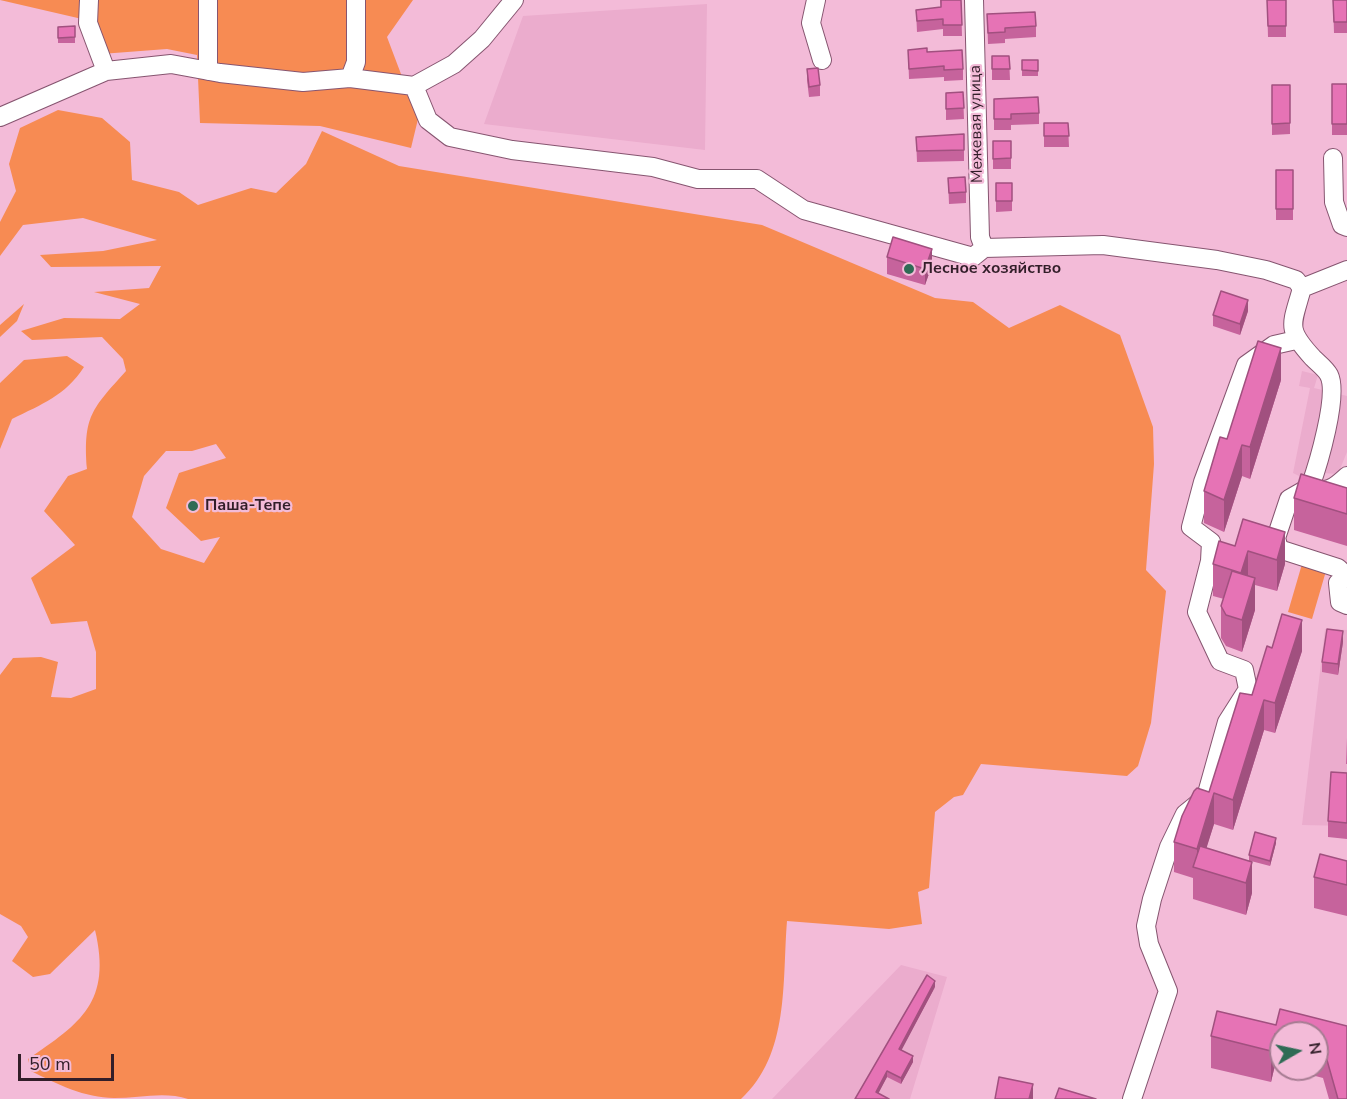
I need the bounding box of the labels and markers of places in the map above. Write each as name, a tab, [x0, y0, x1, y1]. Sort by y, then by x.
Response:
place label: Лесное хозяйство	[921, 259, 1061, 279]
marker: Лесное хозяйство	[902, 262, 916, 276]
place label: Паша-Тепе	[205, 496, 291, 516]
marker: Паша-Тепе	[186, 499, 200, 513]

